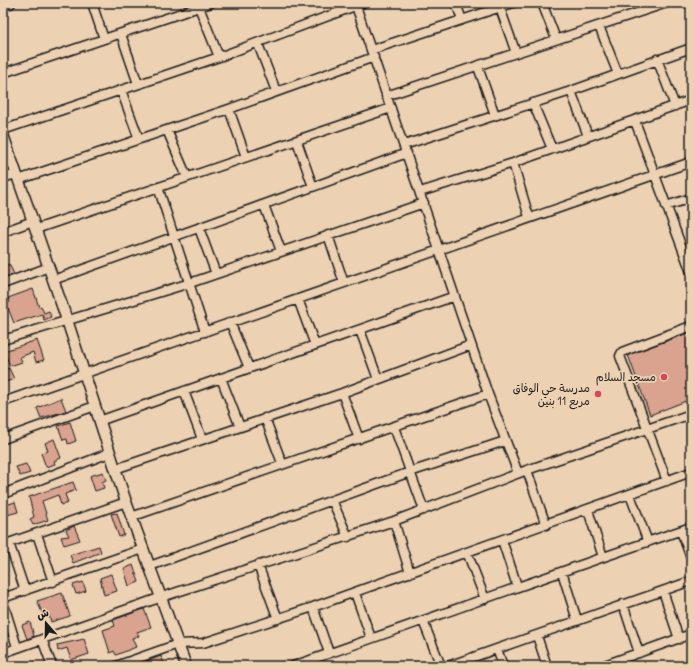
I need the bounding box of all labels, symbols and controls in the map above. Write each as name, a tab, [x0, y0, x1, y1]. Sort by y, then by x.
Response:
place label: مسجد السلام	[596, 370, 656, 386]
marker: مسجد السلام	[659, 372, 669, 382]
place label: مدرسة حي الوفاق مربع 11 بنين	[513, 381, 590, 410]
marker: مدرسة حي الوفاق مربع 11 بنين	[593, 389, 603, 399]
north arrow	[26, 603, 66, 643]
text: ش	[34, 605, 51, 622]

